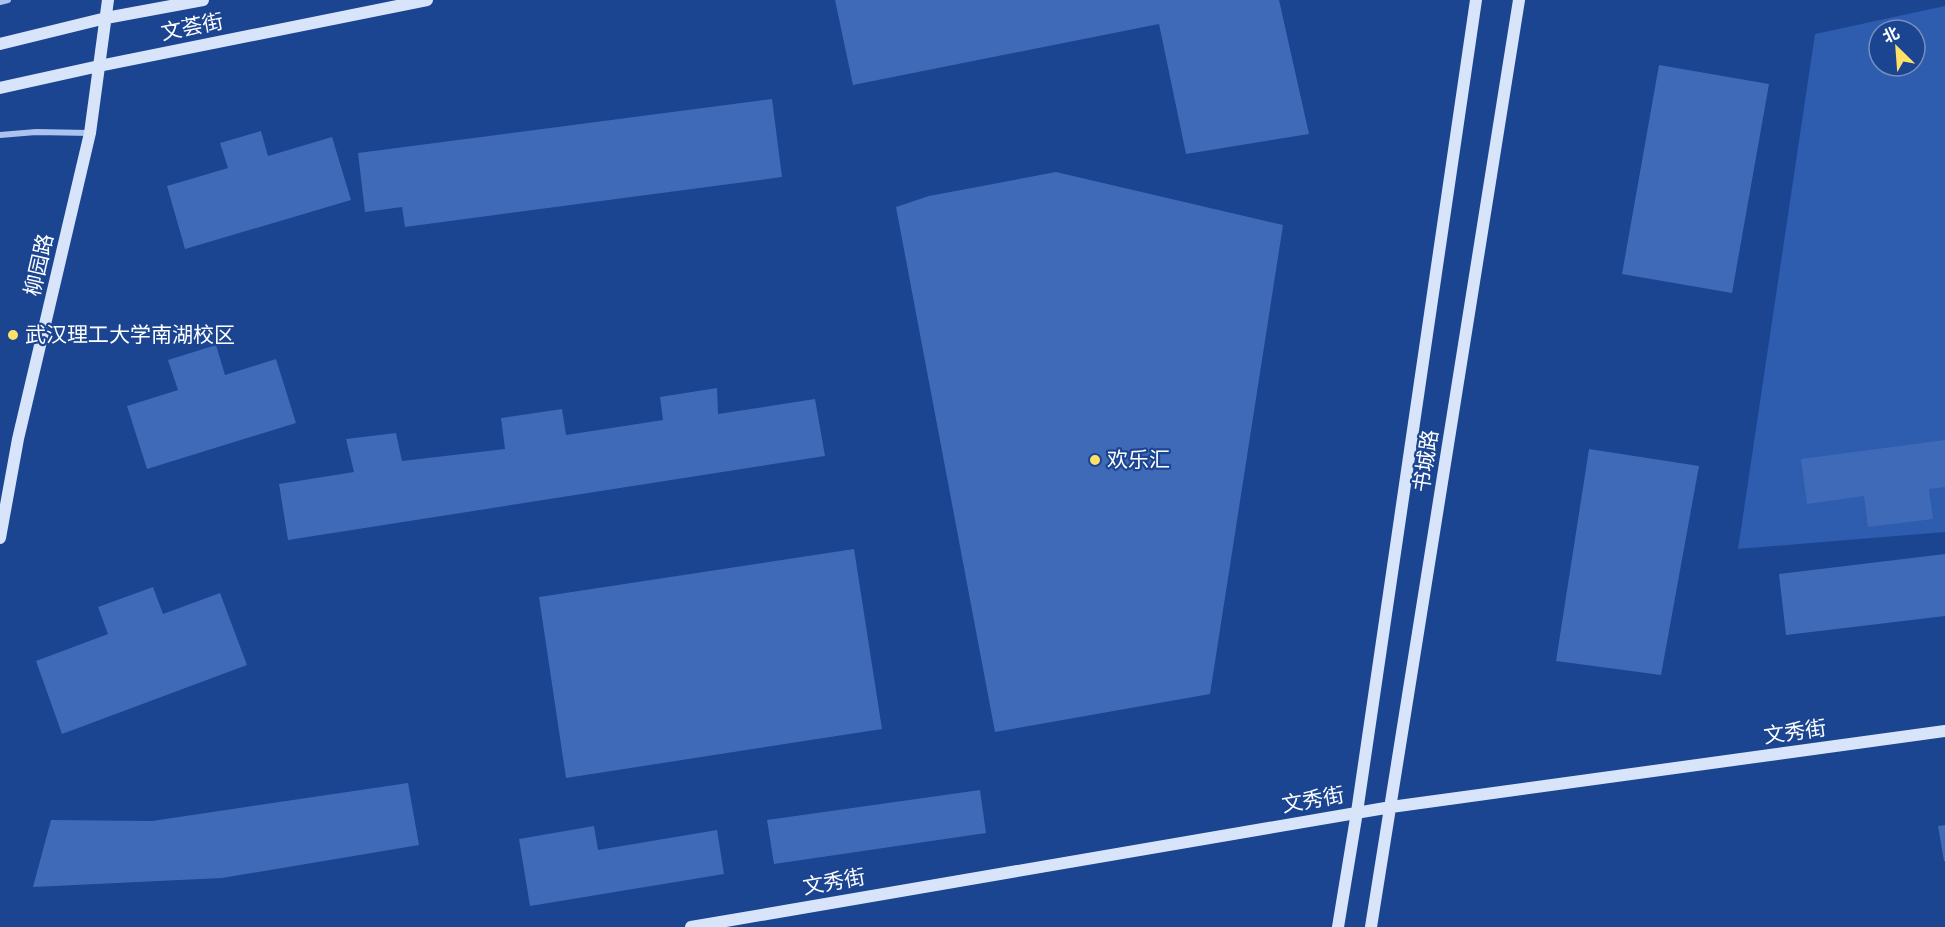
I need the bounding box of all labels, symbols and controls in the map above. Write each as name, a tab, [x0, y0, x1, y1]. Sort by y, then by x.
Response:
street label: 文荟街	[158, 7, 226, 47]
north arrow	[1867, 18, 1927, 78]
text: 北	[1879, 22, 1903, 49]
street label: 柳园路	[18, 231, 60, 299]
place label: 武汉理工大学南湖校区	[25, 321, 235, 349]
marker: 武汉理工大学南湖校区	[6, 328, 20, 342]
street label: 书城路	[1407, 428, 1445, 494]
place label: 欢乐汇	[1107, 446, 1170, 474]
marker: 欢乐汇	[1088, 453, 1102, 467]
street label: 文秀街	[1762, 714, 1828, 750]
street label: 文秀街	[1280, 781, 1346, 819]
street label: 文秀街	[801, 863, 867, 901]

